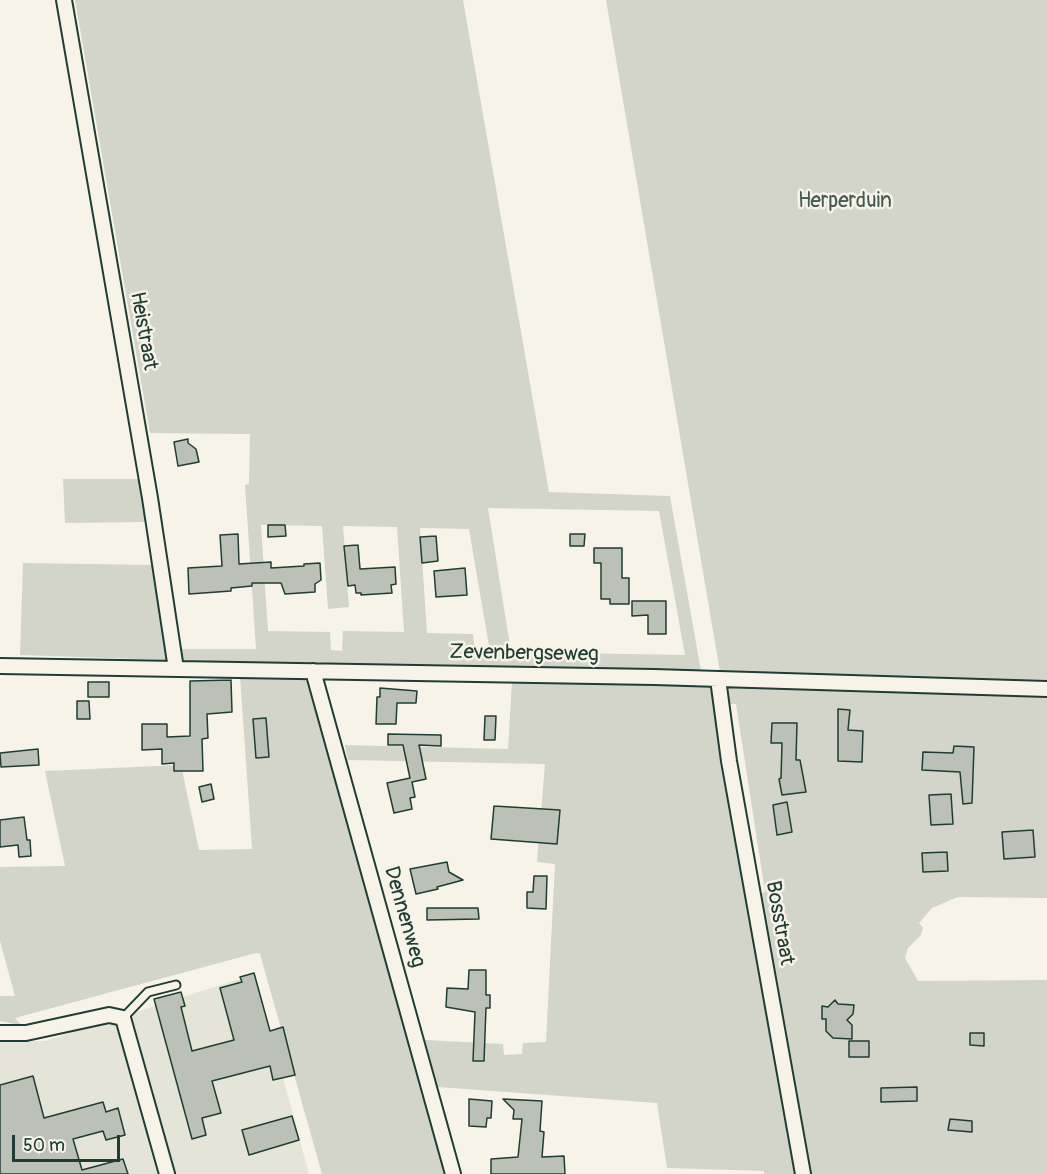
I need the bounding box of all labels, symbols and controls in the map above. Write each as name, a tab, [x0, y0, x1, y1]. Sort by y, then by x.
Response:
park label: Herperduin	[798, 189, 892, 215]
street label: Heistraat	[124, 290, 162, 372]
street label: Zevenbergseweg	[449, 640, 599, 668]
street label: Dennenweg	[378, 864, 430, 970]
street label: Bosstraat	[759, 879, 799, 967]
scale bar	[15, 1123, 123, 1161]
text: 50 m	[23, 1134, 65, 1157]

